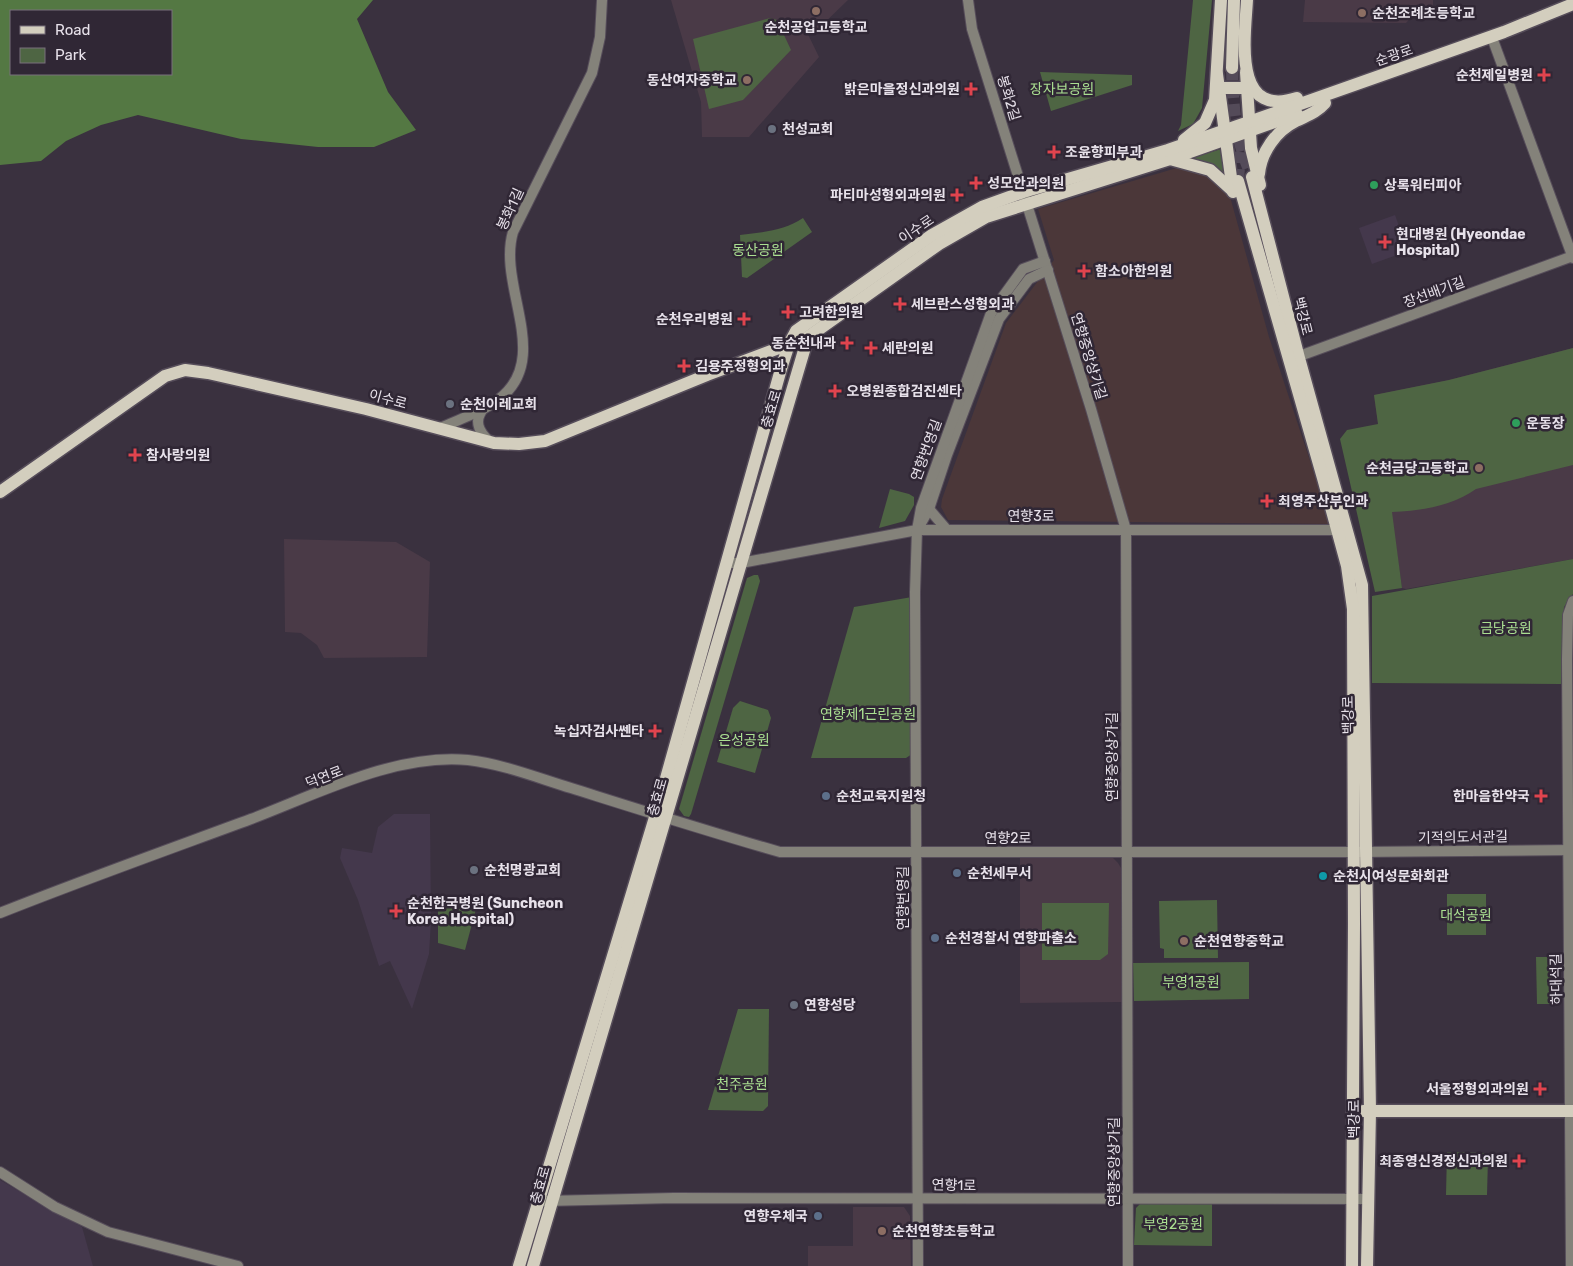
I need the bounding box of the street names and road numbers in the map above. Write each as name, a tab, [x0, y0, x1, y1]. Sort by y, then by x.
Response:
street label: 순광로	[1373, 41, 1415, 70]
street label: 봉화2길	[994, 73, 1024, 123]
street label: 봉화1길	[493, 185, 528, 233]
street label: 이수로	[896, 211, 937, 247]
street label: 장선배기길	[1401, 273, 1467, 311]
street label: 백강로	[1290, 295, 1315, 337]
street label: 연향중앙상가길	[1067, 311, 1110, 402]
street label: 이수로	[367, 386, 409, 413]
street label: 충효로	[758, 388, 785, 430]
street label: 연향번영길	[907, 417, 945, 483]
street label: 연향3로	[1007, 508, 1055, 525]
street label: 백강로	[1340, 695, 1357, 734]
street label: 연향중앙상가길	[1104, 712, 1121, 802]
street label: 덕연로	[303, 763, 345, 792]
street label: 충효로	[644, 776, 671, 818]
street label: 기적의도서관길	[1418, 828, 1508, 847]
street label: 연향2로	[985, 830, 1032, 847]
street label: 연향번영길	[895, 866, 912, 930]
street label: 하대석길	[1548, 953, 1565, 1005]
street label: 백강로	[1346, 1100, 1363, 1138]
street label: 연향중앙상가길	[1106, 1117, 1123, 1207]
street label: 충효로	[527, 1164, 554, 1206]
street label: 연향1로	[932, 1177, 977, 1194]

